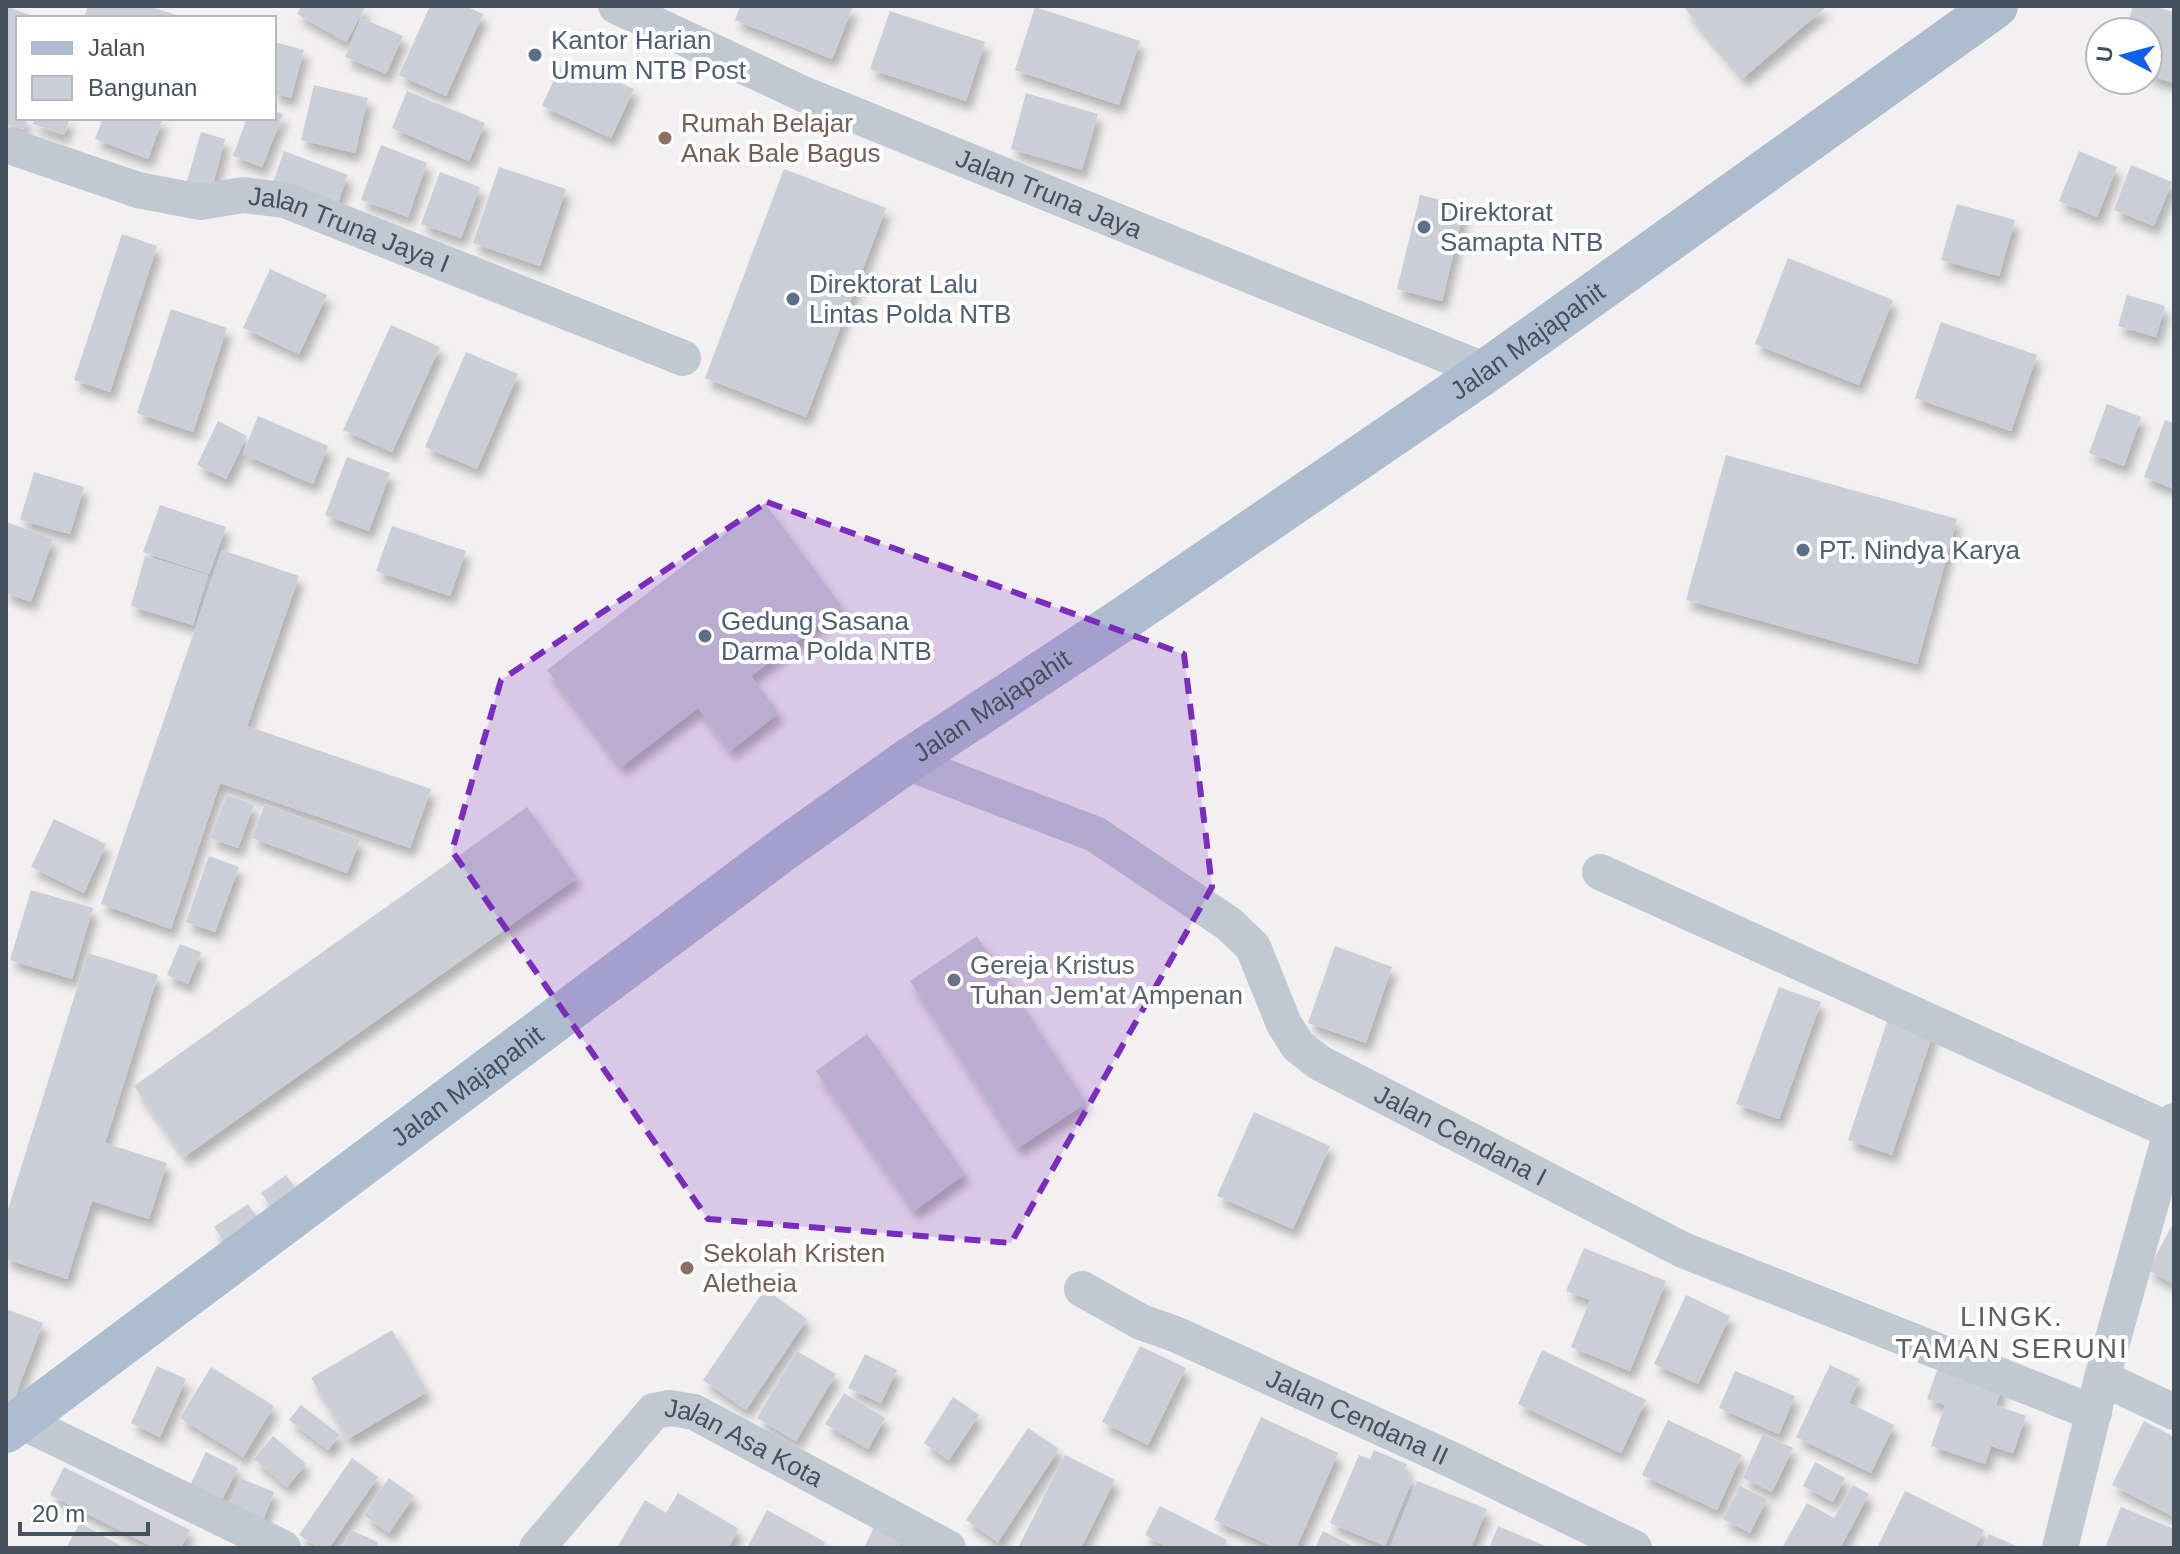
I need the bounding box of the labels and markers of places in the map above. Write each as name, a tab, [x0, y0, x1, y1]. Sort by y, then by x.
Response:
place label: Kantor Harian Umum NTB Post	[551, 25, 747, 85]
marker: Kantor Harian Umum NTB Post	[526, 46, 544, 64]
place label: Rumah Belajar Anak Bale Bagus	[681, 108, 880, 168]
marker: Rumah Belajar Anak Bale Bagus	[656, 129, 674, 147]
place label: Direktorat Samapta NTB	[1440, 197, 1603, 257]
marker: Direktorat Samapta NTB	[1415, 218, 1433, 236]
place label: Direktorat Lalu Lintas Polda NTB	[809, 269, 1011, 329]
marker: Direktorat Lalu Lintas Polda NTB	[784, 290, 802, 308]
place label: PT. Nindya Karya	[1819, 535, 2020, 565]
marker: PT. Nindya Karya	[1794, 541, 1812, 559]
place label: Gedung Sasana Darma Polda NTB	[721, 606, 932, 666]
marker: Gedung Sasana Darma Polda NTB	[696, 627, 714, 645]
place label: Gereja Kristus Tuhan Jem'at Ampenan	[970, 950, 1243, 1010]
marker: Gereja Kristus Tuhan Jem'at Ampenan	[945, 971, 963, 989]
place label: Sekolah Kristen Aletheia	[703, 1238, 885, 1298]
marker: Sekolah Kristen Aletheia	[678, 1259, 696, 1277]

